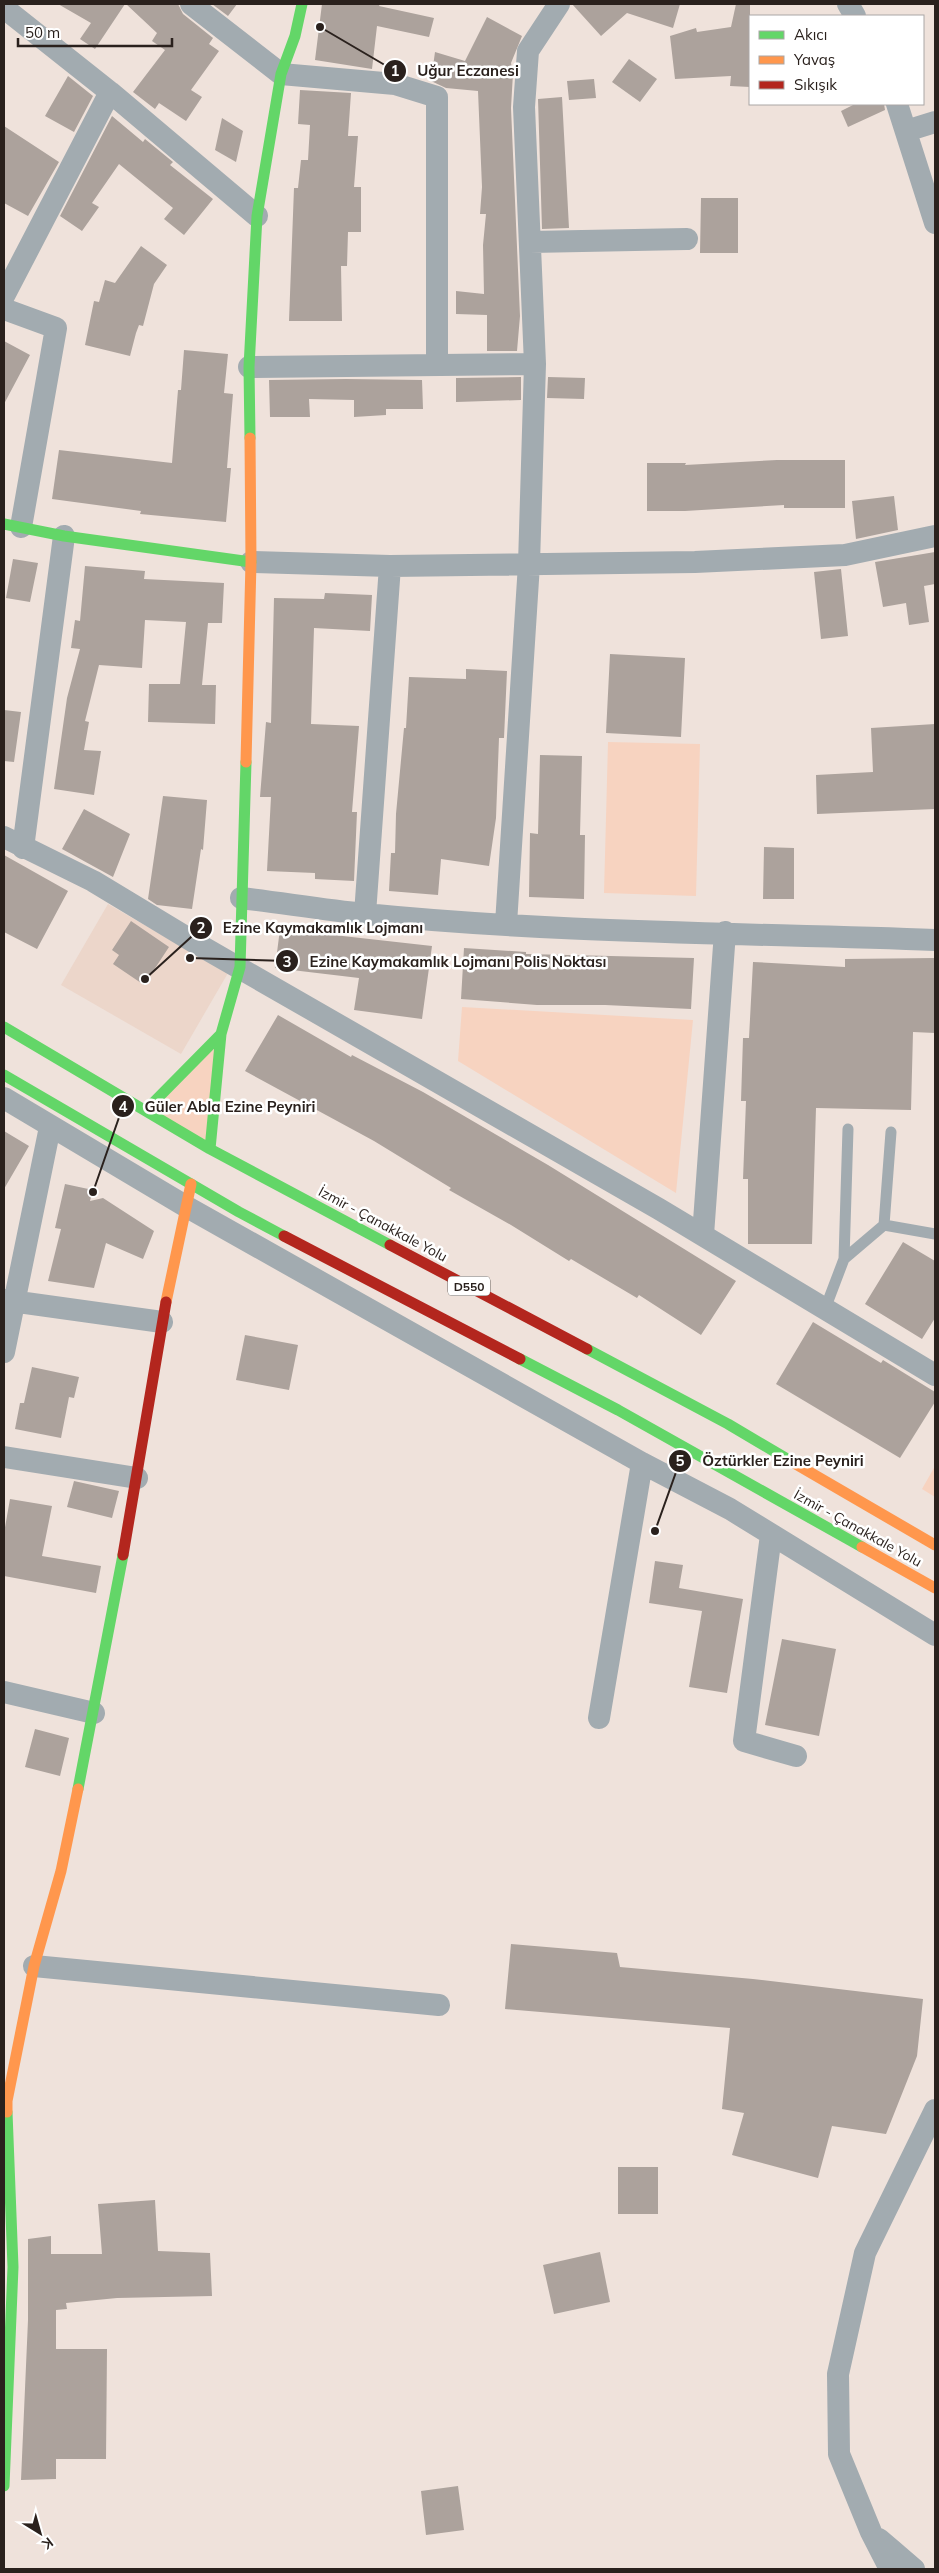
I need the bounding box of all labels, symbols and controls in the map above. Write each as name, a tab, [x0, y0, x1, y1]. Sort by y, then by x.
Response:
scale bar	[18, 15, 171, 47]
legend	[749, 15, 924, 105]
text: 50 m	[25, 23, 60, 42]
text: Akıcı	[794, 25, 827, 44]
text: Yavaş	[793, 50, 835, 69]
callout: Uğur Eczanesi	[382, 56, 529, 86]
text: 1	[390, 61, 400, 80]
text: Uğur Eczanesi	[417, 61, 519, 80]
text: Sıkışık	[794, 75, 837, 94]
callout: Ezine Kaymakamlık Lojmanı	[188, 913, 434, 943]
text: 2	[196, 918, 206, 937]
text: Ezine Kaymakamlık Lojmanı	[223, 918, 423, 937]
callout: Ezine Kaymakamlık Lojmanı Polis Noktası	[274, 946, 616, 976]
text: 3	[282, 952, 292, 971]
text: Ezine Kaymakamlık Lojmanı Polis Noktası	[309, 952, 607, 971]
callout: Güler Abla Ezine Peyniri	[110, 1091, 326, 1121]
text: 4	[118, 1097, 128, 1116]
text: Güler Abla Ezine Peyniri	[145, 1097, 315, 1116]
street label: İzmir - Çanakkale Yolu	[315, 1182, 451, 1266]
road number: D550	[448, 1276, 490, 1295]
callout: Öztürkler Ezine Peyniri	[667, 1446, 873, 1476]
text: 5	[675, 1451, 685, 1470]
text: Öztürkler Ezine Peyniri	[702, 1451, 864, 1470]
street label: İzmir - Çanakkale Yolu	[791, 1485, 925, 1571]
north arrow	[15, 2508, 65, 2558]
text: K	[38, 2533, 57, 2554]

